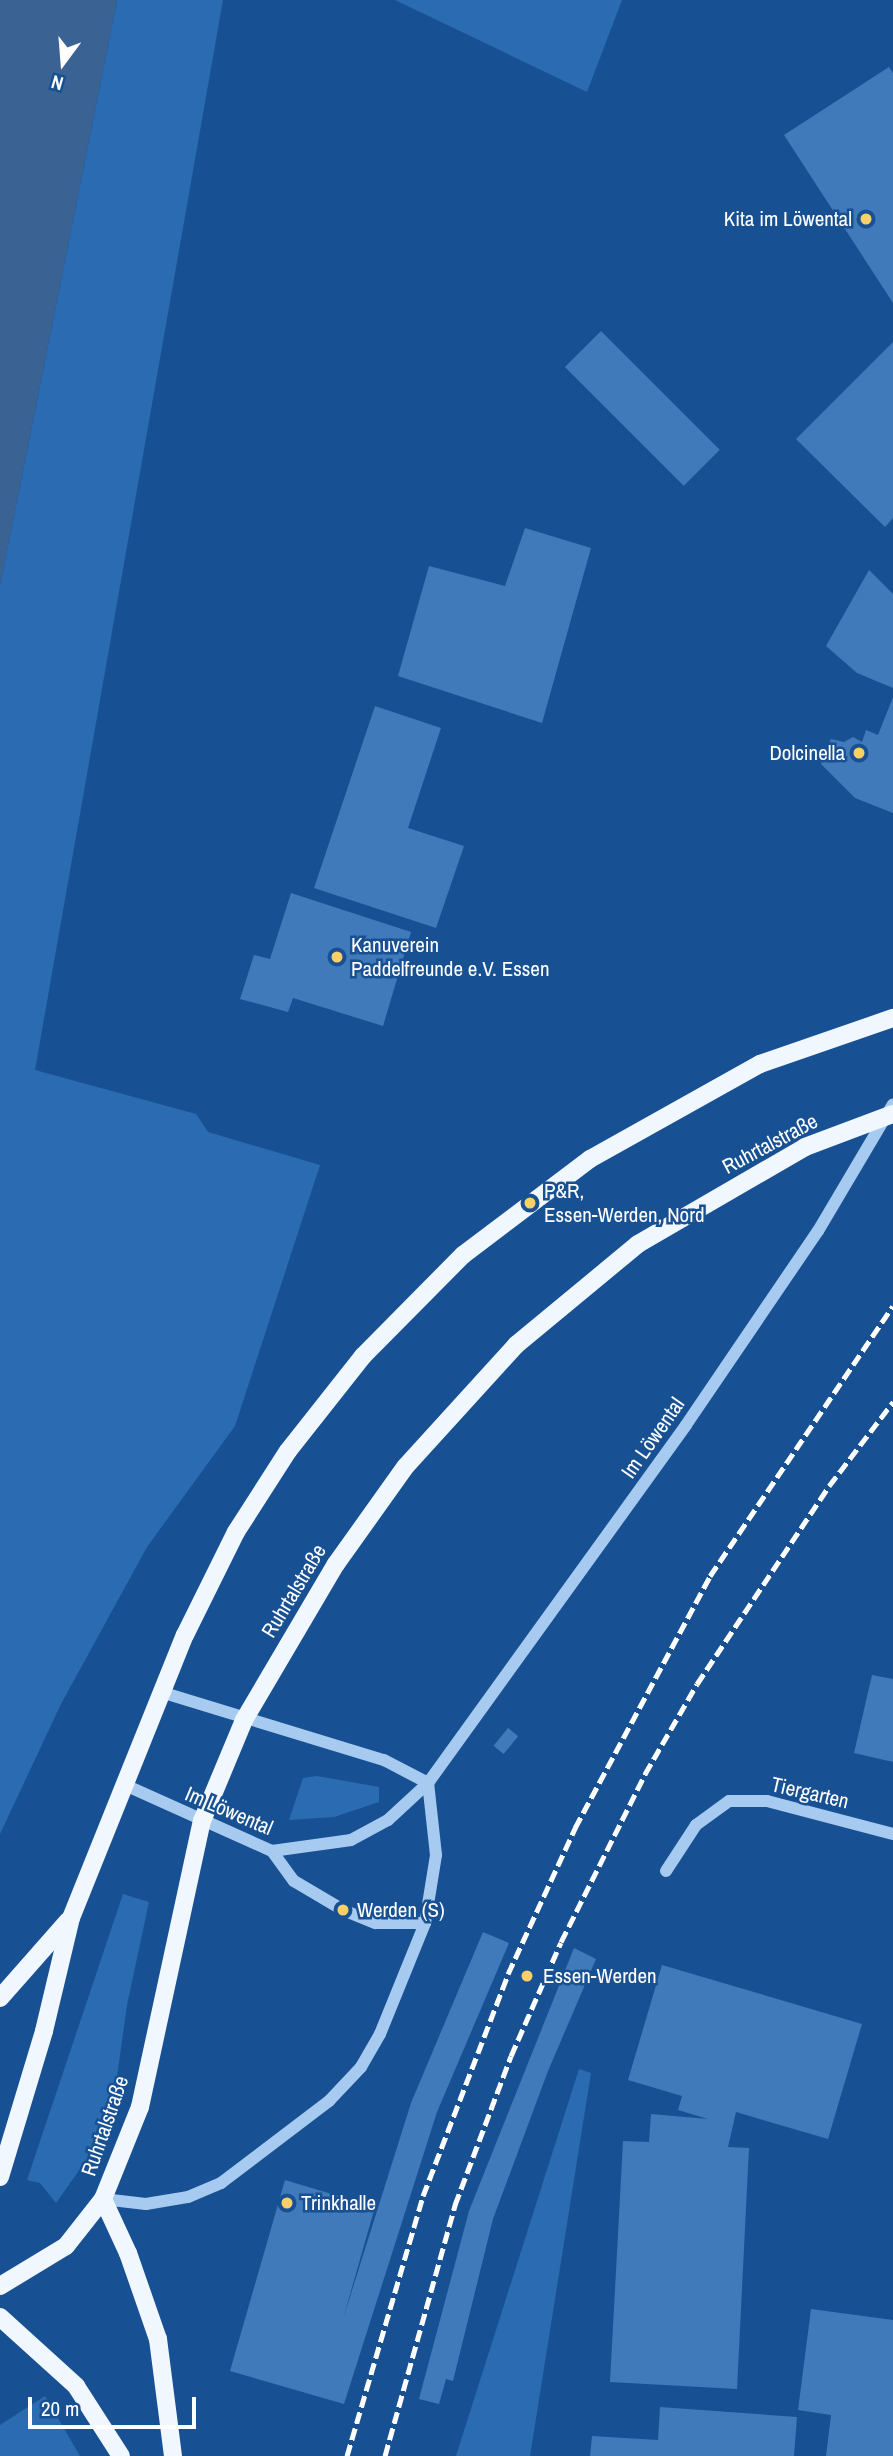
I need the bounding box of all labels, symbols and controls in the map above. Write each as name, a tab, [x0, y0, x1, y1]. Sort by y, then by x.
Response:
north arrow	[28, 28, 98, 98]
text: N	[48, 69, 66, 97]
place label: Kita im Löwental	[724, 206, 852, 232]
marker: Kita im Löwental	[858, 211, 874, 227]
place label: Dolcinella	[769, 740, 845, 766]
marker: Dolcinella	[851, 745, 867, 761]
place label: Kanuverein Paddelfreunde e.V. Essen	[351, 932, 550, 982]
marker: Kanuverein Paddelfreunde e.V. Essen	[329, 949, 345, 965]
street label: Ruhrtalstraße	[718, 1108, 822, 1180]
place label: P&R, Essen-Werden, Nord	[544, 1178, 704, 1228]
marker: P&R, Essen-Werden, Nord	[522, 1195, 538, 1211]
street label: Im Löwental	[616, 1393, 690, 1483]
street label: Ruhrtalstraße	[256, 1540, 332, 1642]
street label: Tiergarten	[769, 1772, 851, 1814]
street label: Im Löwental	[181, 1781, 277, 1841]
place label: Werden (S)	[357, 1897, 445, 1923]
marker: Werden (S)	[335, 1902, 351, 1918]
place label: Essen-Werden	[543, 1963, 657, 1989]
marker: Essen-Werden	[517, 1966, 537, 1986]
street label: Ruhrtalstraße	[76, 2073, 134, 2179]
place label: Trinkhalle	[301, 2190, 376, 2216]
marker: Trinkhalle	[279, 2195, 295, 2211]
scale bar	[32, 2382, 200, 2426]
text: 20 m	[41, 2394, 79, 2423]

